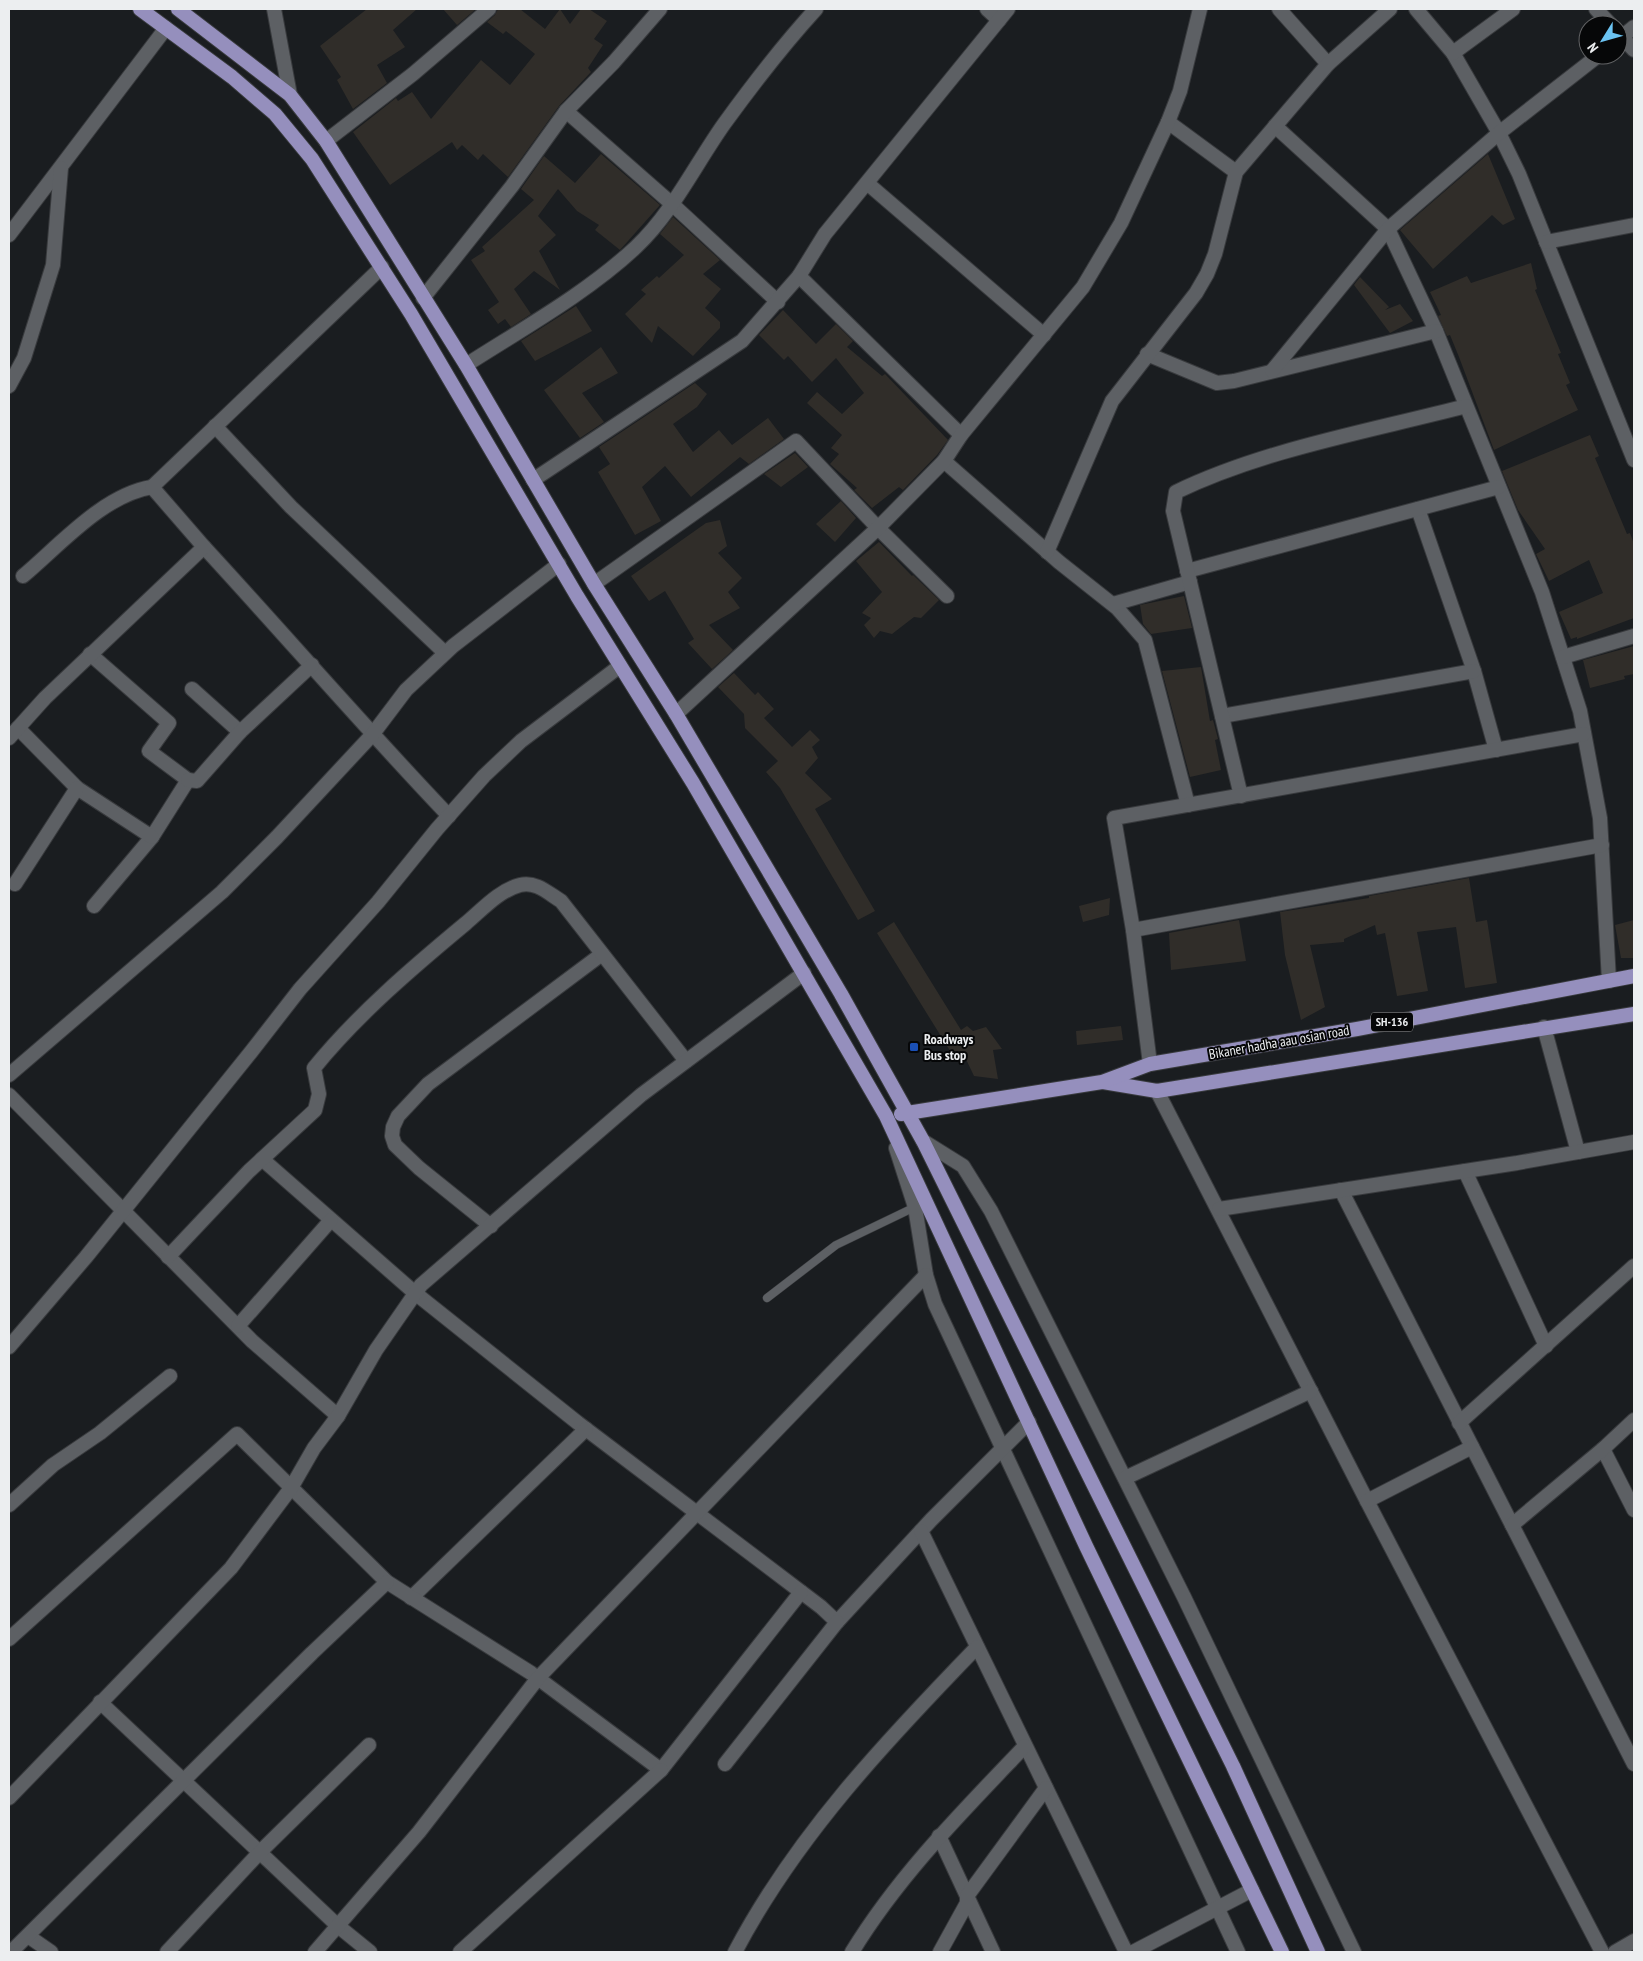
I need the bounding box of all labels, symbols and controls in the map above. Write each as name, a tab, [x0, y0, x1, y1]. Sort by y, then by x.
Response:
north arrow	[1578, 15, 1628, 65]
text: N	[1583, 39, 1602, 56]
road number: SH-136	[1371, 1012, 1413, 1032]
street label: Bikaner hadha aau osian road	[1207, 1021, 1351, 1063]
place label: Roadways Bus stop	[924, 1030, 973, 1064]
marker: Roadways Bus stop	[908, 1041, 920, 1053]

